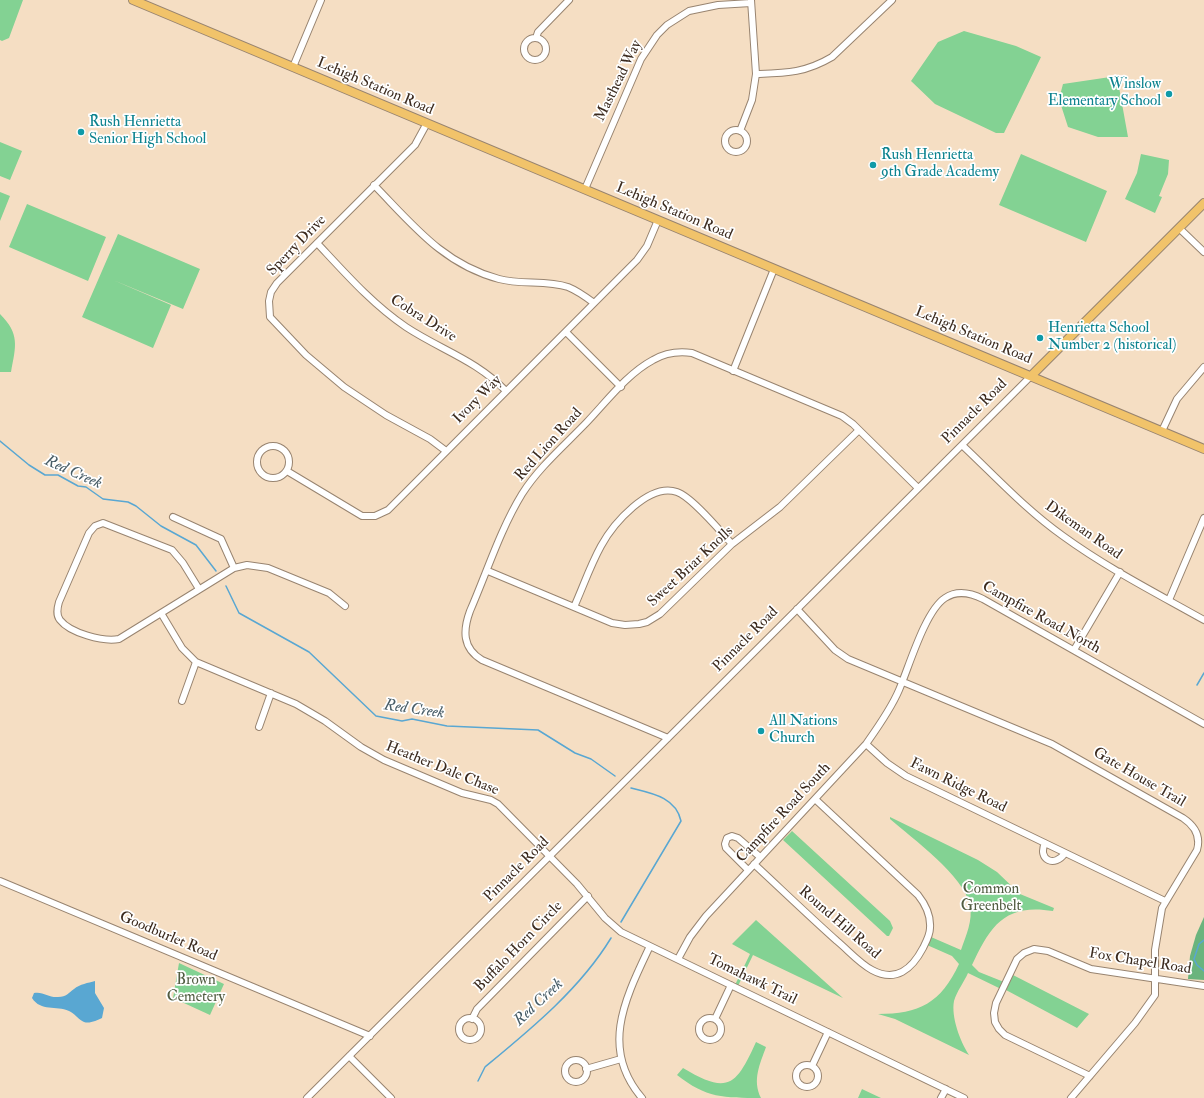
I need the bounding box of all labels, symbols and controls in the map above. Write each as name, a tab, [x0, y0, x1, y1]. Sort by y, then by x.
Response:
street label: Masthead Way	[592, 38, 646, 124]
street label: Lehigh Station Road	[314, 54, 436, 120]
place label: Winslow Elementary School	[1048, 76, 1161, 111]
marker: Winslow Elementary School	[1164, 89, 1174, 99]
place label: Rush Henrietta Senior High School	[89, 114, 206, 149]
marker: Rush Henrietta Senior High School	[76, 127, 86, 137]
place label: Rush Henrietta 9th Grade Academy	[881, 147, 999, 182]
marker: Rush Henrietta 9th Grade Academy	[868, 160, 878, 170]
street label: Lehigh Station Road	[613, 179, 735, 245]
street label: Sperry Drive	[264, 212, 330, 280]
street label: Cobra Drive	[387, 292, 459, 346]
street label: Lehigh Station Road	[912, 303, 1034, 369]
place label: Henrietta School Number 2 (historical)	[1048, 320, 1176, 355]
marker: Henrietta School Number 2 (historical)	[1035, 333, 1045, 343]
street label: Ivory Way	[450, 372, 506, 428]
street label: Pinnacle Road	[939, 376, 1011, 448]
street label: Red Lion Road	[512, 405, 586, 485]
water label: Red Creek	[41, 452, 105, 494]
street label: Dikeman Road	[1041, 498, 1125, 564]
street label: Sweet Briar Knolls	[645, 523, 737, 611]
street label: Campfire Road North	[979, 578, 1103, 658]
street label: Pinnacle Road	[710, 604, 782, 676]
water label: Red Creek	[383, 696, 445, 724]
place label: All Nations Church	[769, 713, 837, 748]
marker: All Nations Church	[756, 726, 766, 736]
street label: Heather Dale Chase	[383, 738, 501, 800]
street label: Gate House Trail	[1090, 744, 1188, 812]
street label: Fawn Ridge Road	[907, 755, 1009, 817]
street label: Campfire Road South	[733, 759, 835, 867]
street label: Pinnacle Road	[481, 834, 553, 906]
park label: Common Greenbelt	[961, 881, 1021, 916]
street label: Round Hill Road	[794, 883, 884, 963]
street label: Buffalo Horn Circle	[471, 898, 567, 996]
street label: Goodburlet Road	[116, 908, 220, 966]
street label: Fox Chapel Road	[1088, 945, 1192, 979]
street label: Tomahawk Trail	[705, 951, 799, 1009]
park label: Brown Cemetery	[167, 972, 225, 1007]
water label: Red Creek	[510, 975, 568, 1031]

